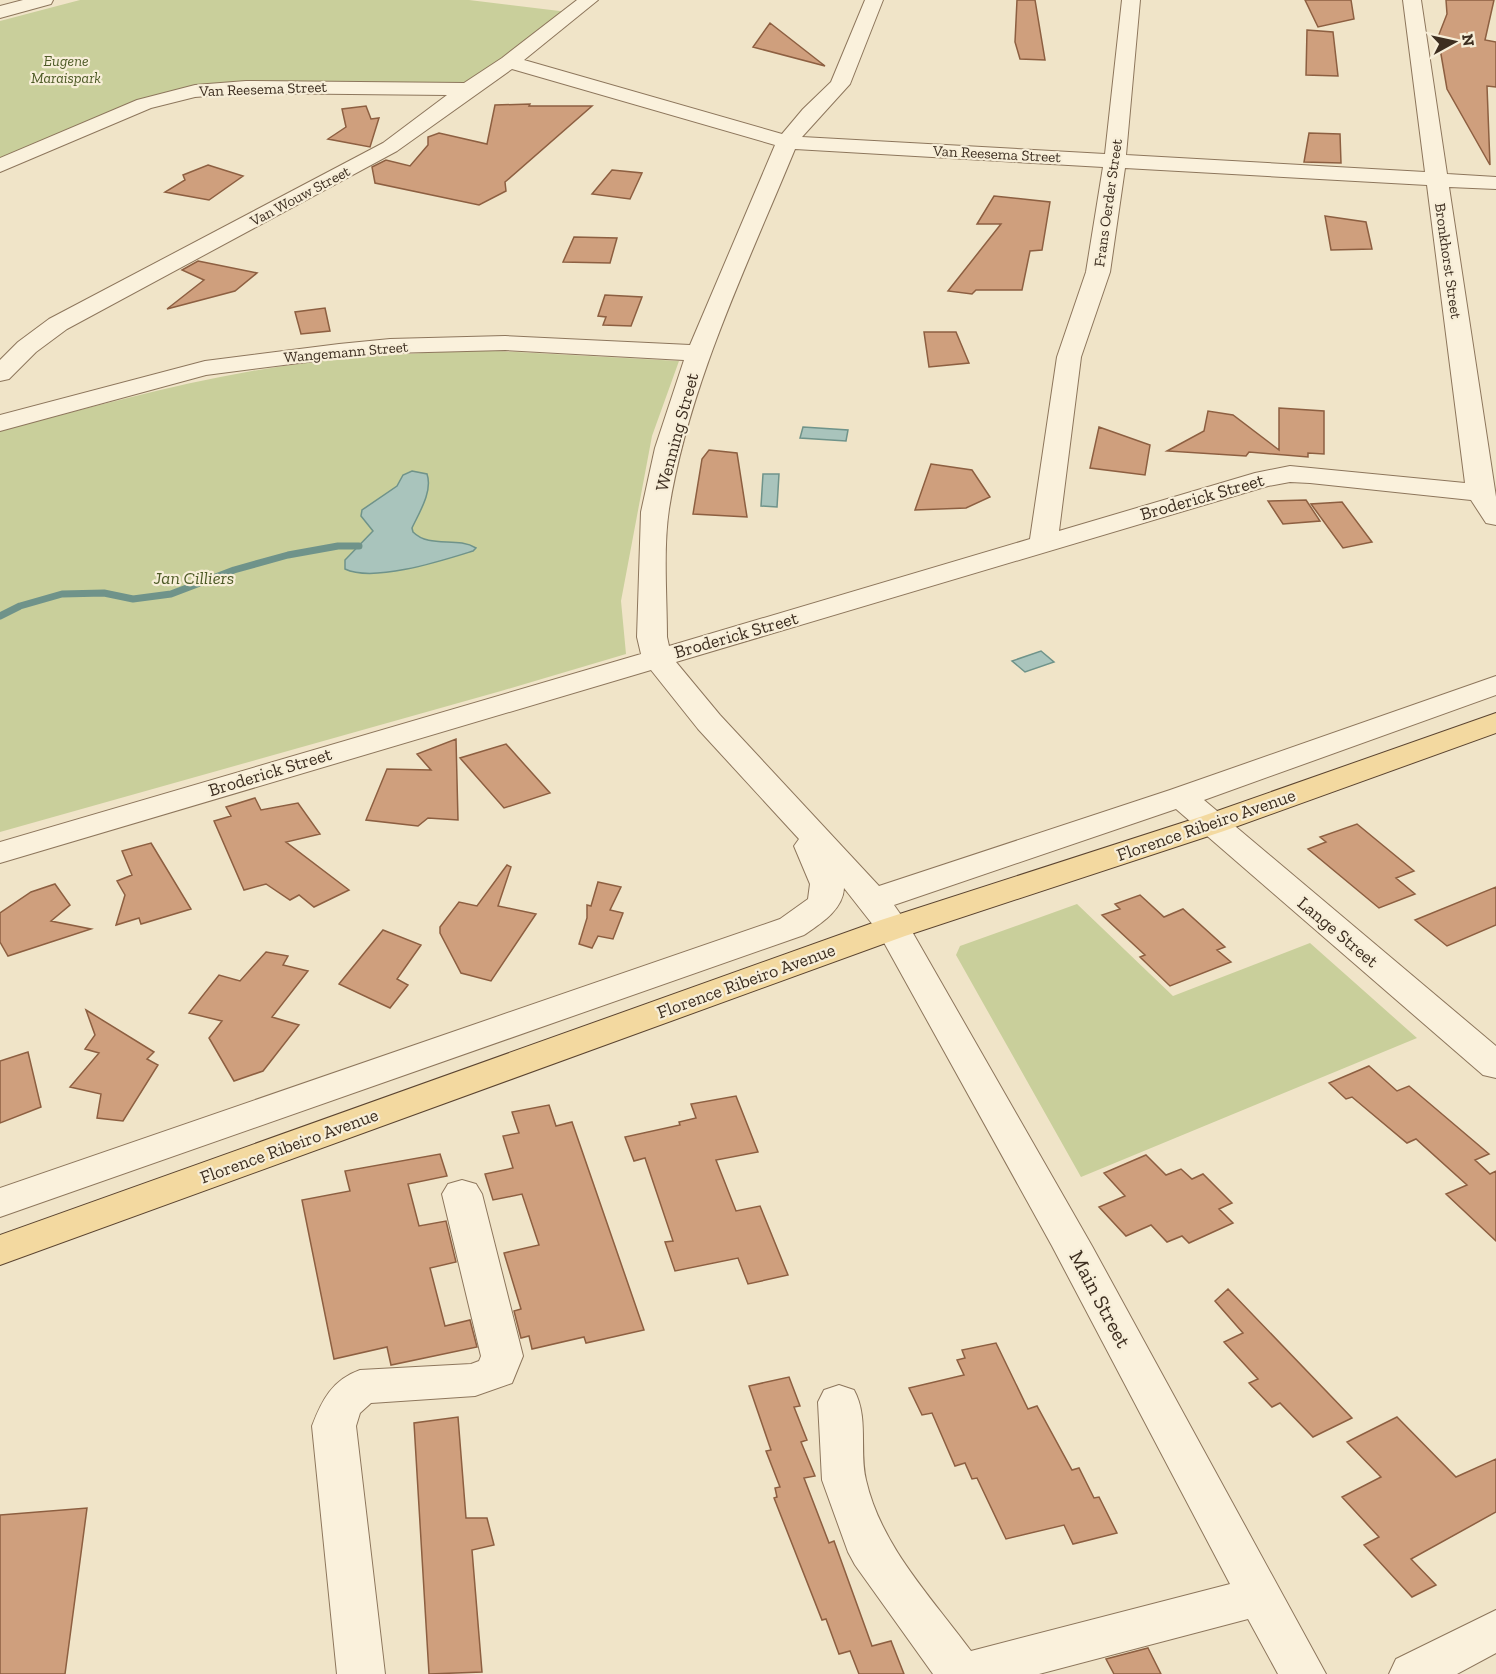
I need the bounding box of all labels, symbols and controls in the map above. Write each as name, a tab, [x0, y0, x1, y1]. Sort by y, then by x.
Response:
north arrow	[1424, 12, 1484, 72]
text: N	[1458, 33, 1479, 47]
park label: Eugene Maraispark	[31, 52, 101, 87]
street label: Van Reesema Street	[198, 78, 328, 100]
street label: Frans Oerder Street	[1090, 137, 1126, 268]
street label: Van Reesema Street	[932, 142, 1062, 166]
street label: Van Wouw Street	[246, 162, 354, 230]
street label: Bronkhorst Street	[1431, 202, 1465, 321]
street label: Wangemann Street	[283, 338, 409, 366]
street label: Wenning Street	[651, 370, 703, 494]
street label: Broderick Street	[1138, 469, 1267, 525]
park label: Jan Cilliers	[153, 567, 234, 589]
street label: Broderick Street	[672, 607, 801, 663]
street label: Broderick Street	[206, 743, 335, 801]
street label: Florence Ribeiro Avenue	[1114, 784, 1298, 866]
street label: Lange Street	[1293, 892, 1383, 972]
street label: Florence Ribeiro Avenue	[654, 939, 838, 1023]
street label: Florence Ribeiro Avenue	[197, 1104, 381, 1188]
street label: Main Street	[1064, 1246, 1137, 1352]

